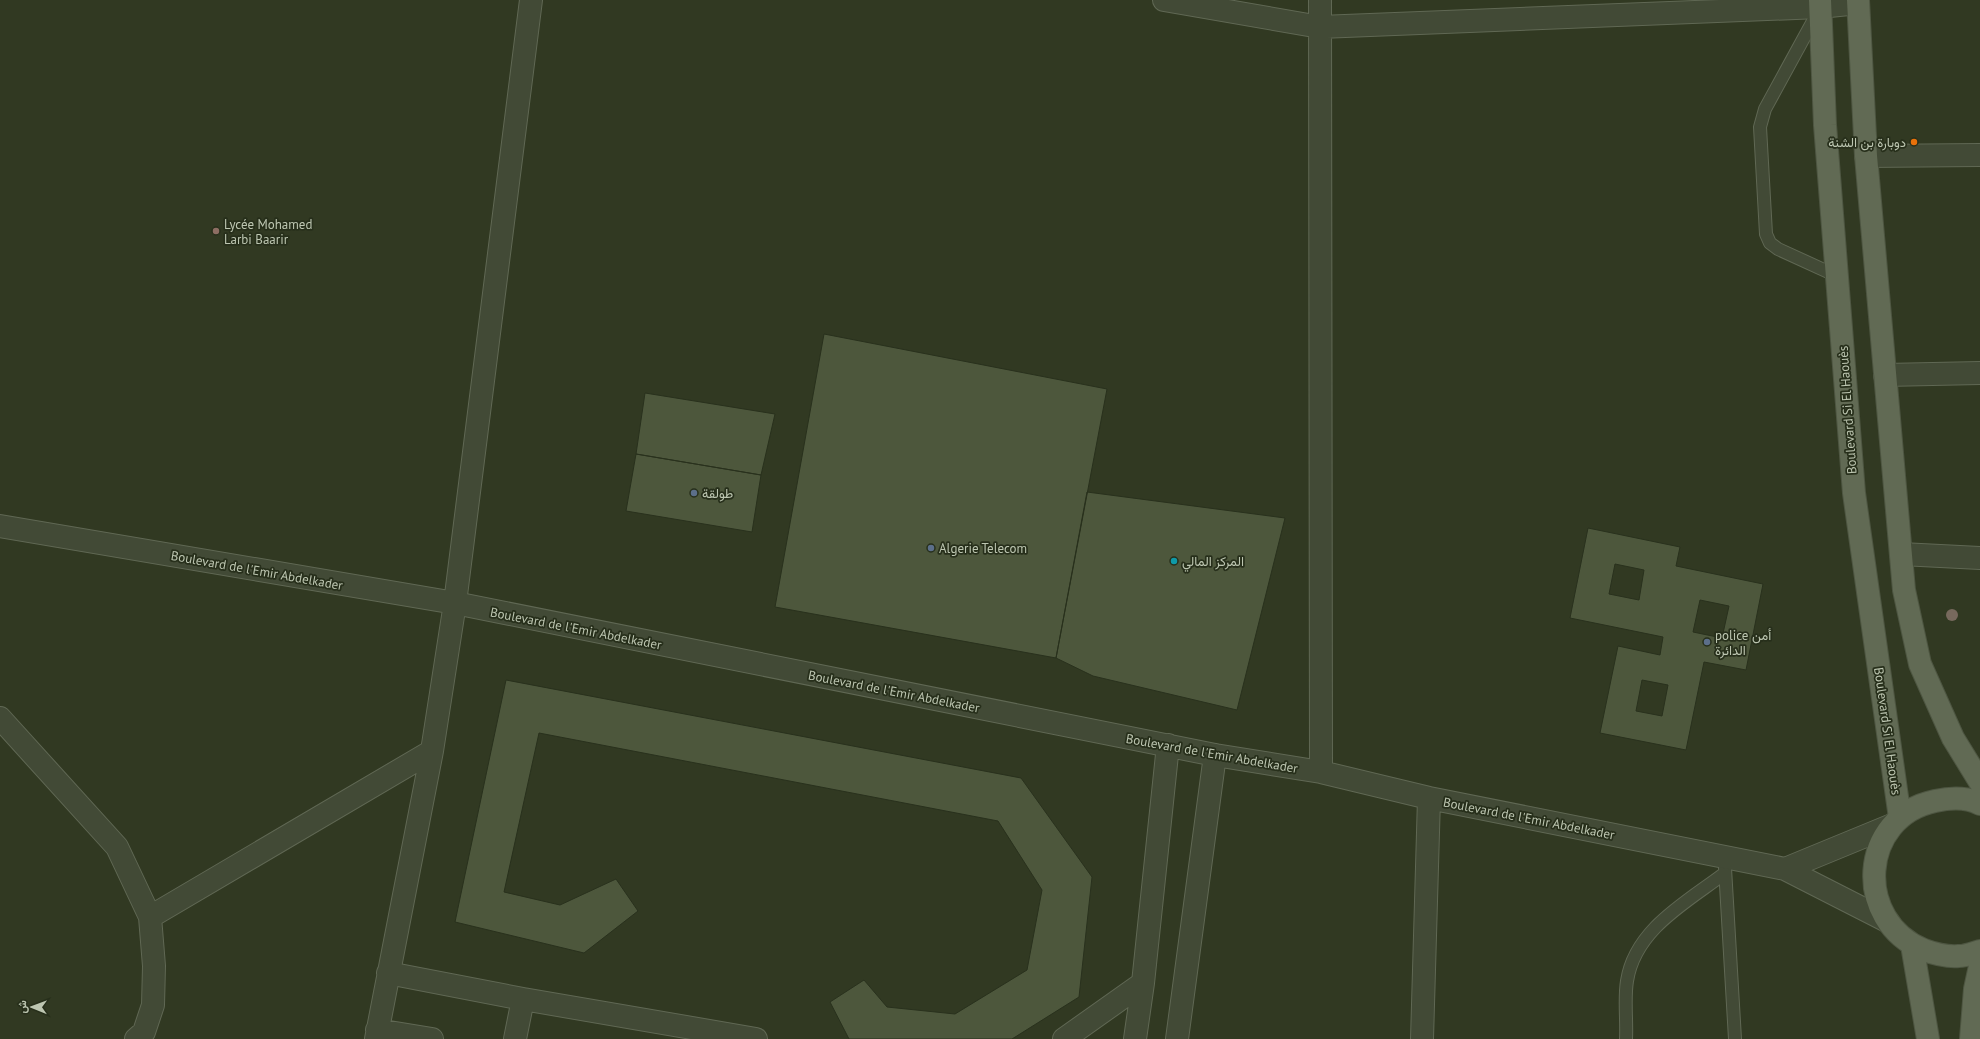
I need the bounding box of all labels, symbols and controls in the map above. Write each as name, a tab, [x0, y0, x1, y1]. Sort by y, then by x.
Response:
place label: دوبارة بن الشنة	[1828, 134, 1906, 151]
marker: دوبارة بن الشنة	[1909, 137, 1919, 147]
place label: Lycée Mohamed Larbi Baarir	[224, 216, 312, 248]
marker: Lycée Mohamed Larbi Baarir	[211, 226, 221, 236]
street label: Boulevard Si El Haouès	[1835, 345, 1860, 475]
place label: طولقة	[702, 485, 733, 502]
marker: طولقة	[689, 488, 699, 498]
place label: Algerie Telecom	[939, 540, 1027, 557]
marker: Algerie Telecom	[926, 543, 936, 553]
street label: Boulevard de l'Emir Abdelkader	[170, 547, 345, 594]
place label: المركز المالي	[1182, 553, 1244, 572]
marker: المركز المالي	[1169, 556, 1179, 566]
street label: Boulevard de l'Emir Abdelkader	[489, 604, 664, 654]
place label: police أمن الدائرة	[1715, 627, 1771, 659]
marker: police أمن الدائرة	[1702, 637, 1712, 647]
street label: Boulevard Si El Haouès	[1870, 666, 1905, 796]
street label: Boulevard de l'Emir Abdelkader	[807, 667, 982, 717]
street label: Boulevard de l'Emir Abdelkader	[1125, 730, 1300, 777]
street label: Boulevard de l'Emir Abdelkader	[1442, 794, 1617, 844]
north arrow	[12, 987, 52, 1027]
text: ش	[15, 1000, 29, 1014]

